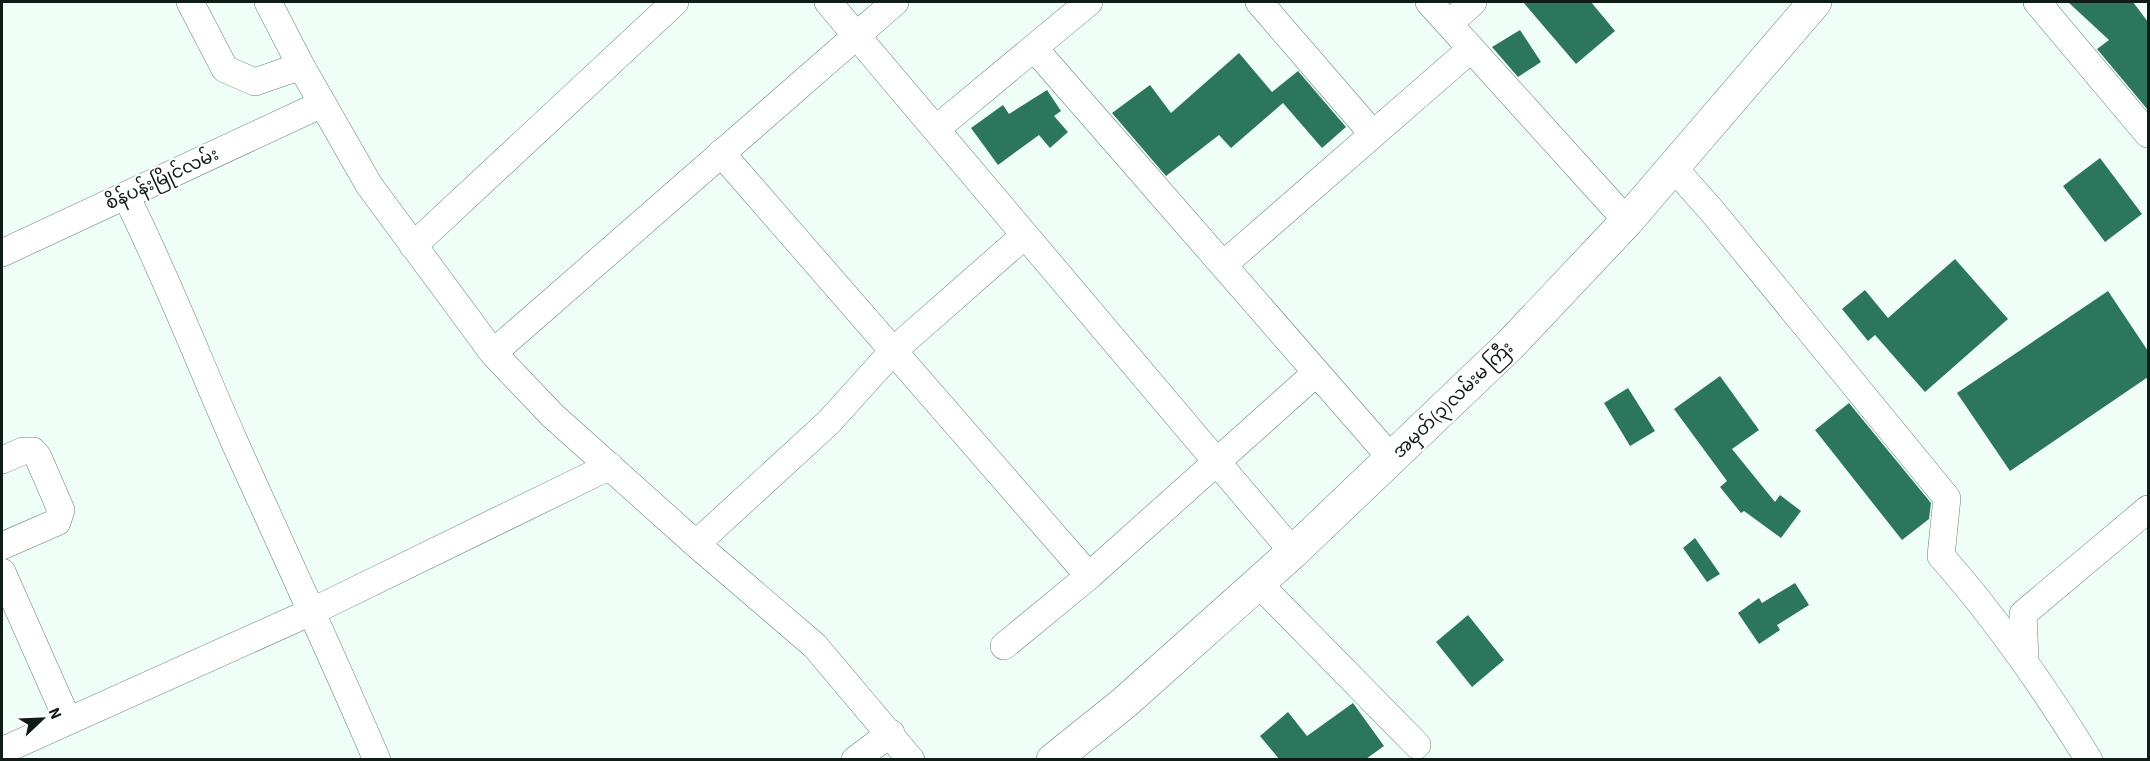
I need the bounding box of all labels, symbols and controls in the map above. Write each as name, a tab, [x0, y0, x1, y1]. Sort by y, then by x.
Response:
street label: စိန်ပန်းမြိုင်လမ်း	[100, 140, 224, 218]
street label: အမှတ်(၃)လမ်းမ ကြီး	[1386, 334, 1520, 466]
north arrow	[12, 689, 72, 749]
text: N	[43, 704, 67, 723]

